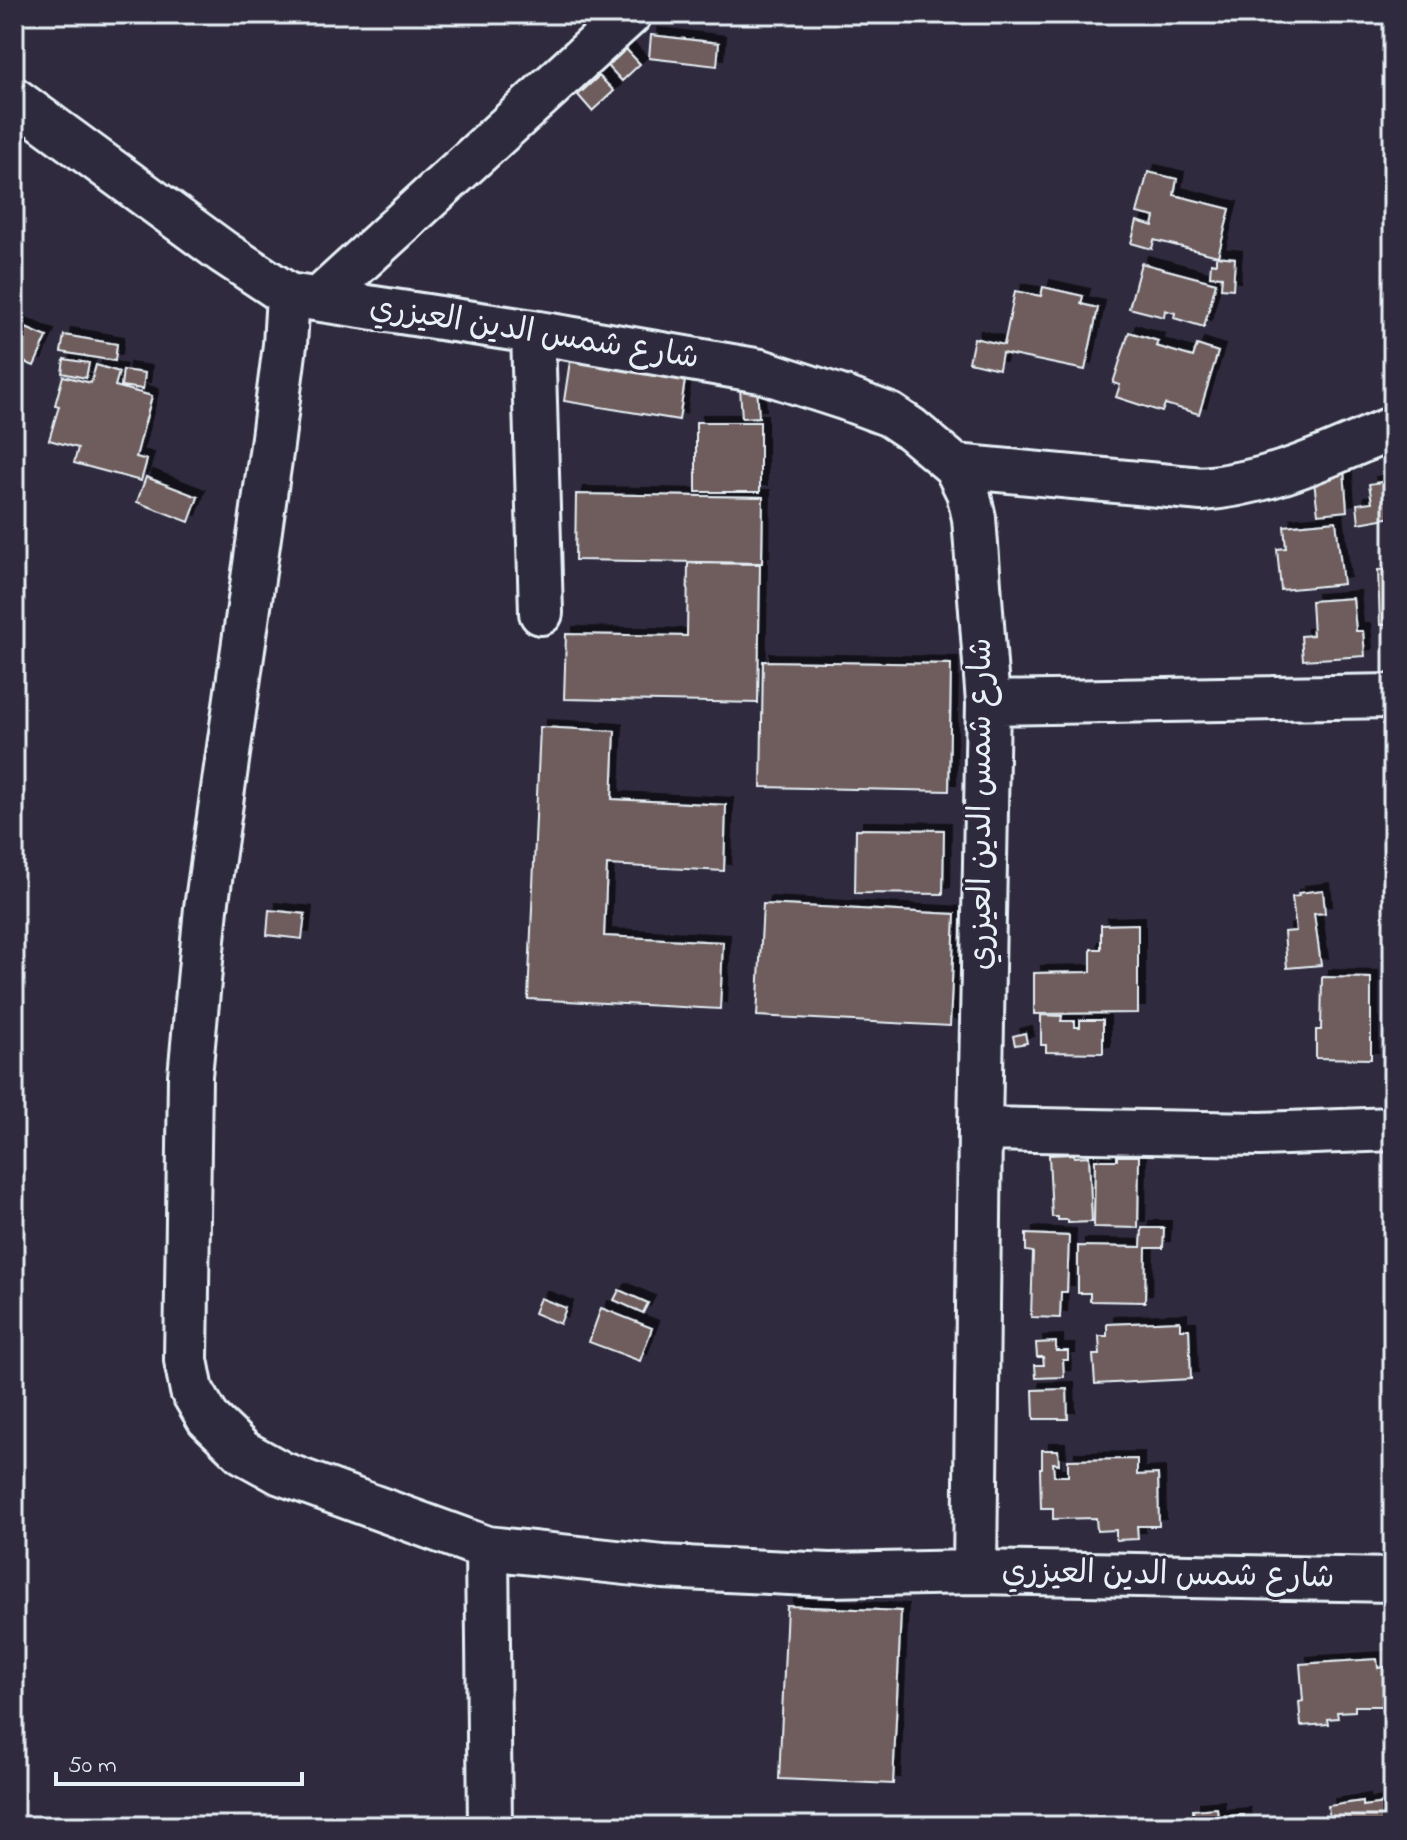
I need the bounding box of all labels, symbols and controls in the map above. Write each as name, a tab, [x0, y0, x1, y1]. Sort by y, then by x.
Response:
street label: شارع شمس الدين العيزري	[366, 285, 702, 383]
street label: شارع شمس الدين العيزري	[959, 638, 1006, 970]
street label: شارع شمس الدين العيزري	[1001, 1550, 1335, 1602]
scale bar	[56, 1736, 302, 1786]
text: 50 m	[68, 1749, 117, 1784]

